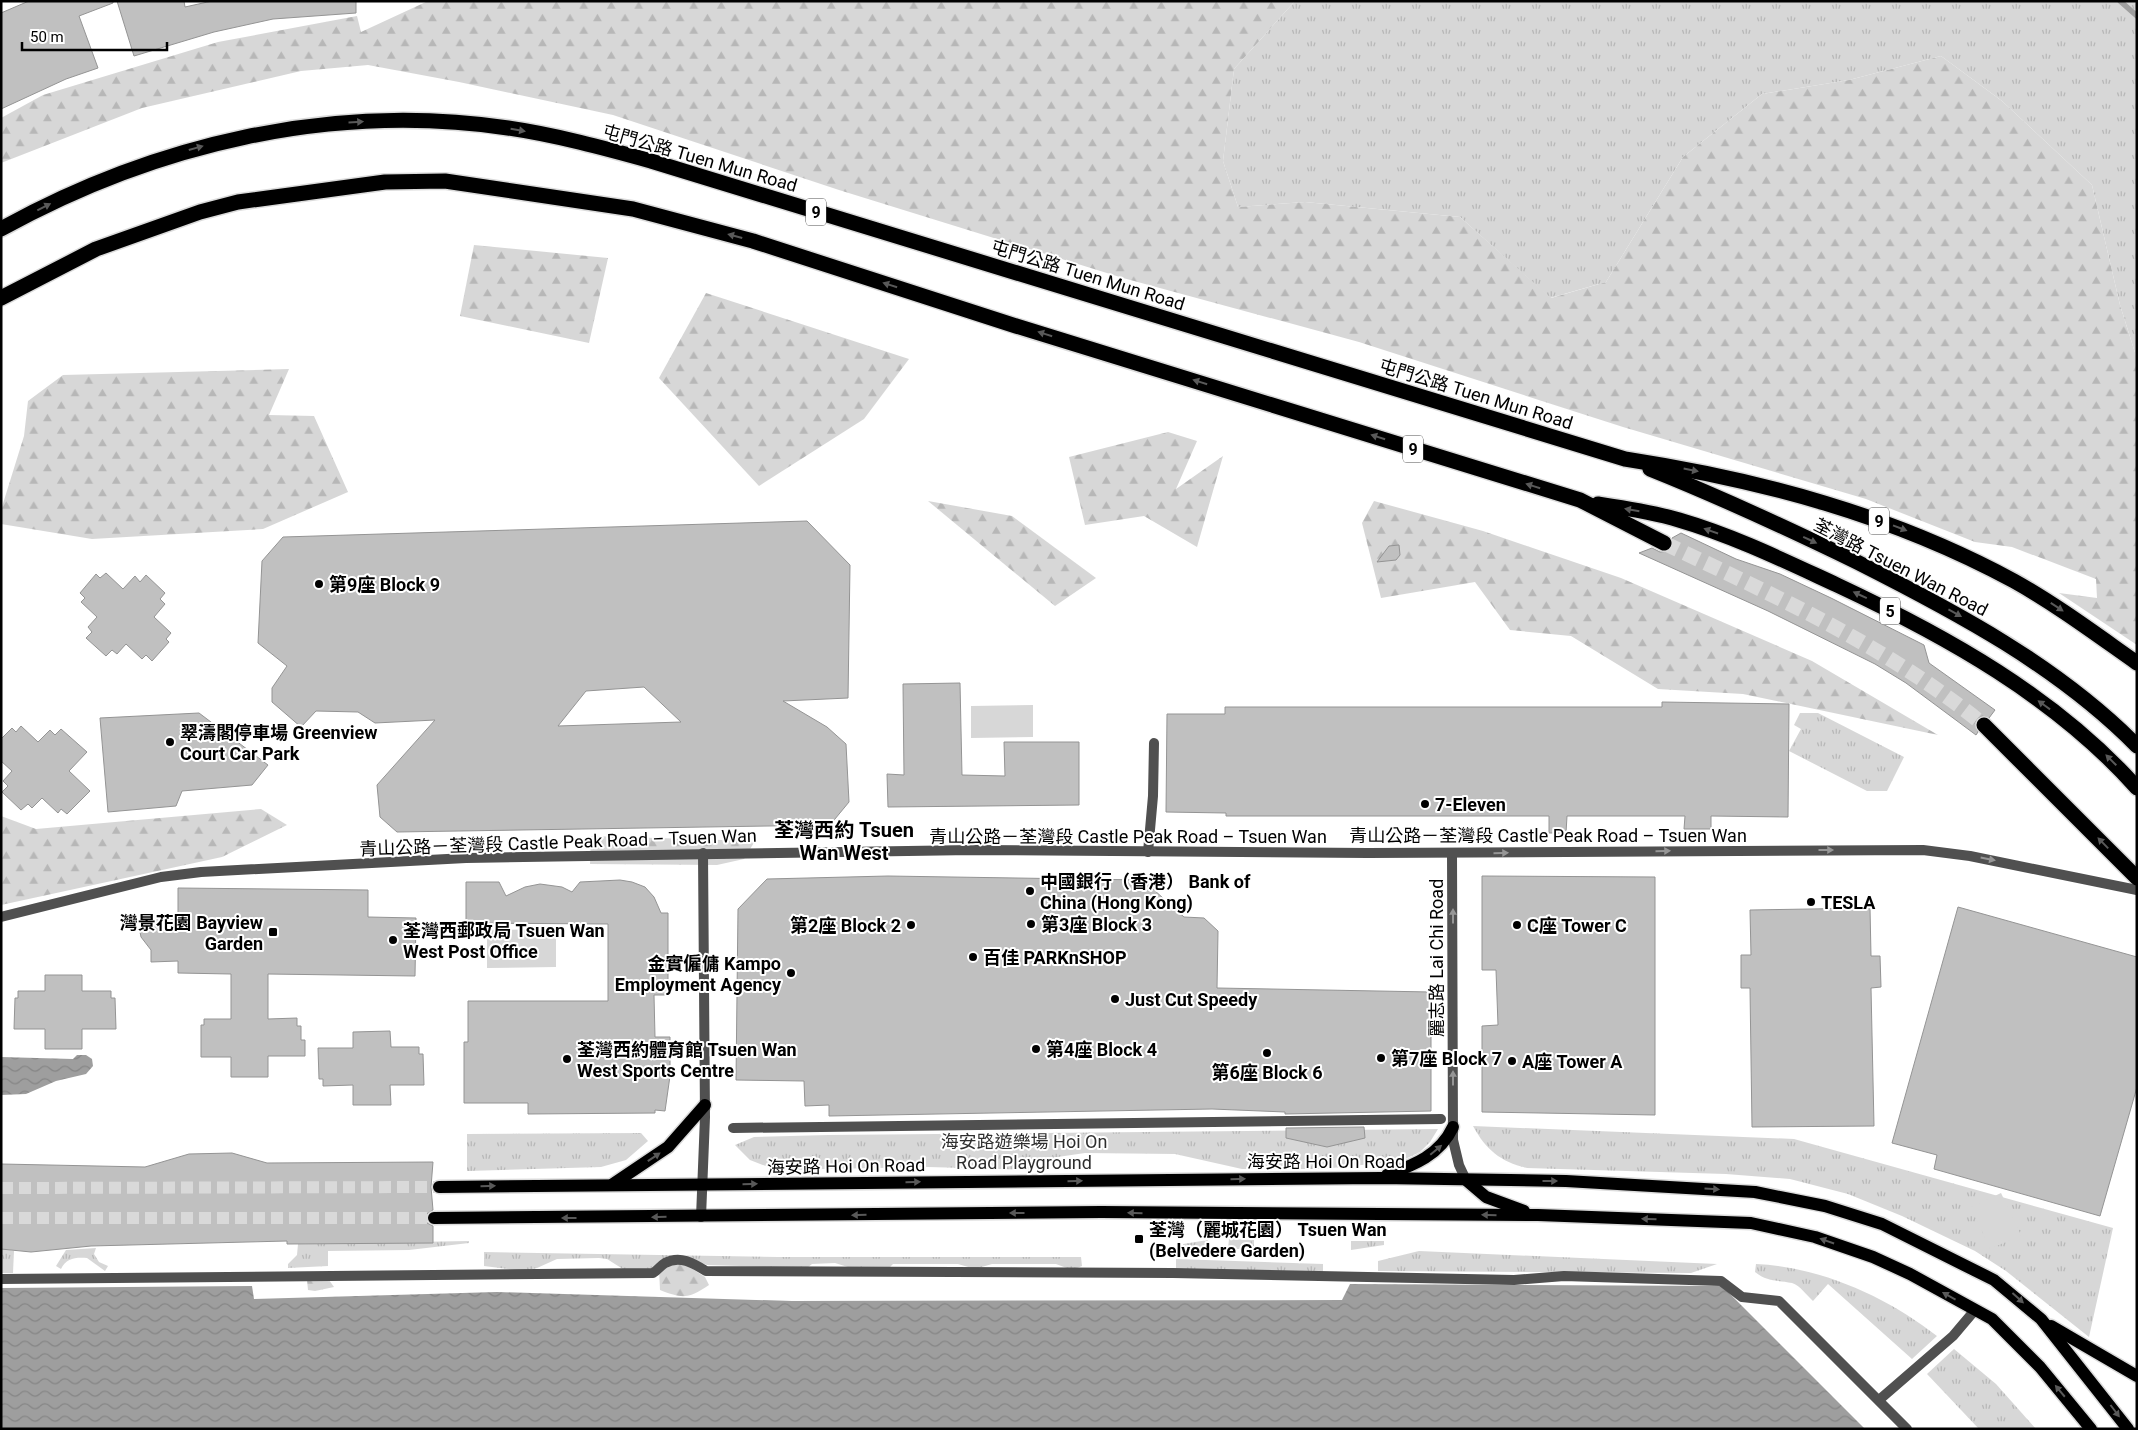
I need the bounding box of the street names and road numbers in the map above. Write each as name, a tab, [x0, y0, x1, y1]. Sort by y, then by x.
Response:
street label: 屯門公路 Tuen Mun Road	[600, 120, 800, 196]
road number: 9	[806, 198, 826, 226]
street label: 屯門公路 Tuen Mun Road	[989, 235, 1187, 315]
street label: 屯門公路 Tuen Mun Road	[1377, 354, 1575, 434]
road number: 9	[1403, 436, 1423, 462]
road number: 9	[1869, 508, 1889, 534]
street label: 荃灣路 Tsuen Wan Road	[1810, 514, 1992, 620]
road number: 5	[1880, 598, 1900, 624]
street label: 青山公路－荃灣段 Castle Peak Road – Tsuen Wan	[359, 825, 757, 859]
street label: 青山公路－荃灣段 Castle Peak Road – Tsuen Wan	[1349, 825, 1747, 846]
street label: 青山公路－荃灣段 Castle Peak Road – Tsuen Wan	[929, 826, 1327, 847]
street label: 麗志路 Lai Chi Road	[1426, 879, 1447, 1037]
street label: 海安路 Hoi On Road	[1247, 1151, 1405, 1172]
street label: 海安路 Hoi On Road	[767, 1154, 925, 1178]

